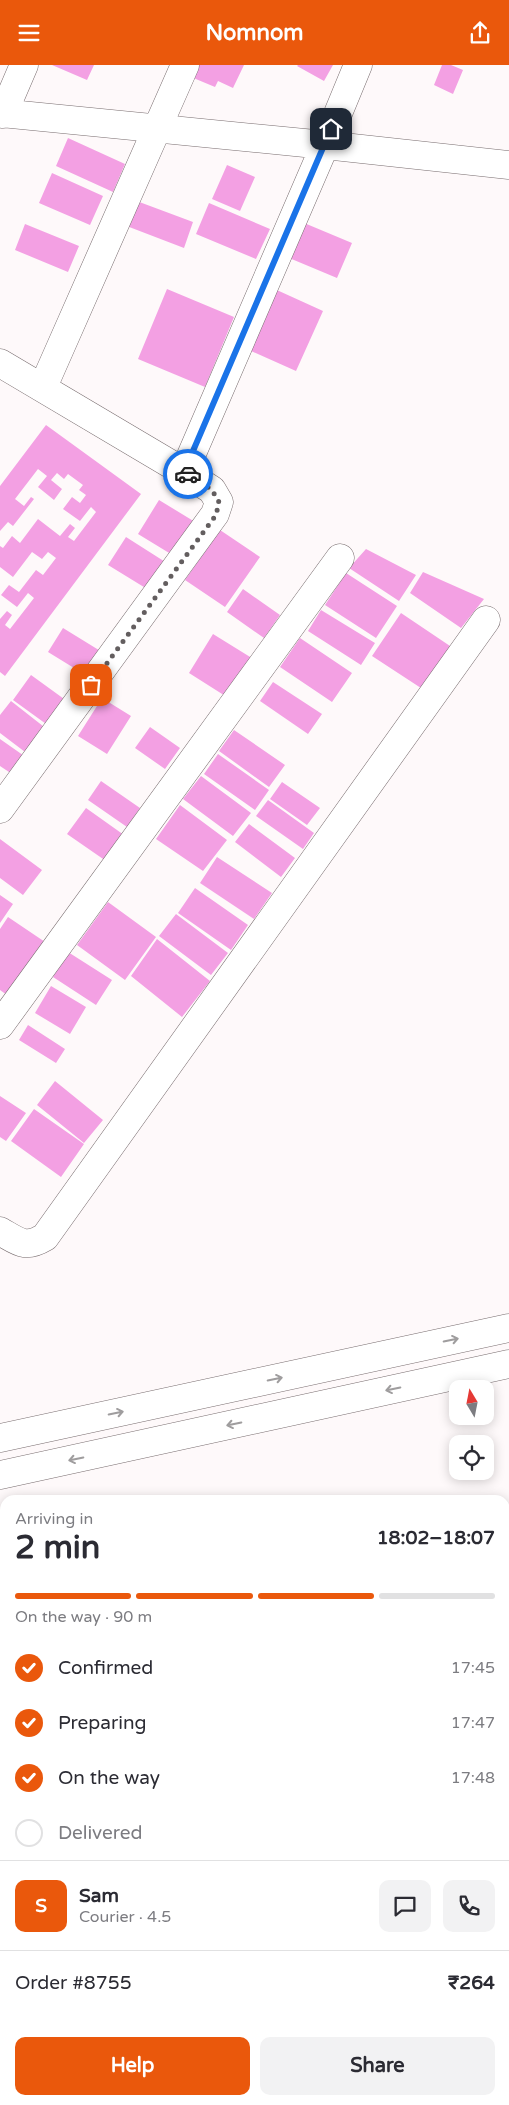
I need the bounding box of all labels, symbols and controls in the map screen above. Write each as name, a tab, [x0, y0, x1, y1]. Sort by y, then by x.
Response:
icon: menu	[15, 19, 43, 47]
icon: share	[466, 19, 494, 47]
text: Nomnom	[206, 20, 303, 46]
pin	[310, 108, 352, 150]
icon: home	[317, 115, 345, 143]
courier	[163, 449, 213, 499]
icon: car	[174, 460, 202, 488]
pin	[70, 664, 112, 706]
icon: bag	[77, 671, 105, 699]
one-way arrow	[442, 1335, 458, 1345]
one-way arrow	[266, 1374, 282, 1383]
north arrow	[449, 1380, 494, 1425]
map controls	[449, 1380, 494, 1480]
one-way arrow	[385, 1385, 401, 1394]
one-way arrow	[108, 1408, 124, 1417]
one-way arrow	[227, 1420, 243, 1429]
button: locate	[449, 1435, 494, 1480]
one-way arrow	[68, 1455, 84, 1464]
text: Arriving in	[15, 1509, 93, 1529]
text: 18:02–18:07	[377, 1527, 495, 1549]
text: 2 min	[15, 1529, 100, 1567]
text: On the way · 90 m	[15, 1607, 152, 1627]
icon: check	[15, 1654, 43, 1682]
text: Confirmed	[58, 1657, 153, 1679]
text: 17:45	[451, 1658, 495, 1678]
icon: check	[15, 1709, 43, 1737]
text: Preparing	[58, 1712, 147, 1734]
text: 17:47	[451, 1713, 495, 1733]
icon: check	[15, 1764, 43, 1792]
text: On the way	[58, 1767, 160, 1789]
text: 17:48	[451, 1768, 495, 1788]
text: Delivered	[58, 1822, 143, 1844]
button: chat	[379, 1880, 431, 1932]
button: phone	[443, 1880, 495, 1932]
text: Sam	[79, 1885, 119, 1907]
text: S	[35, 1895, 47, 1917]
text: Courier · 4.5	[79, 1907, 171, 1927]
text: Order #8755	[15, 1972, 132, 1994]
text: ₹264	[448, 1972, 495, 1994]
button: Help	[15, 2037, 250, 2095]
button: Share	[260, 2037, 495, 2095]

